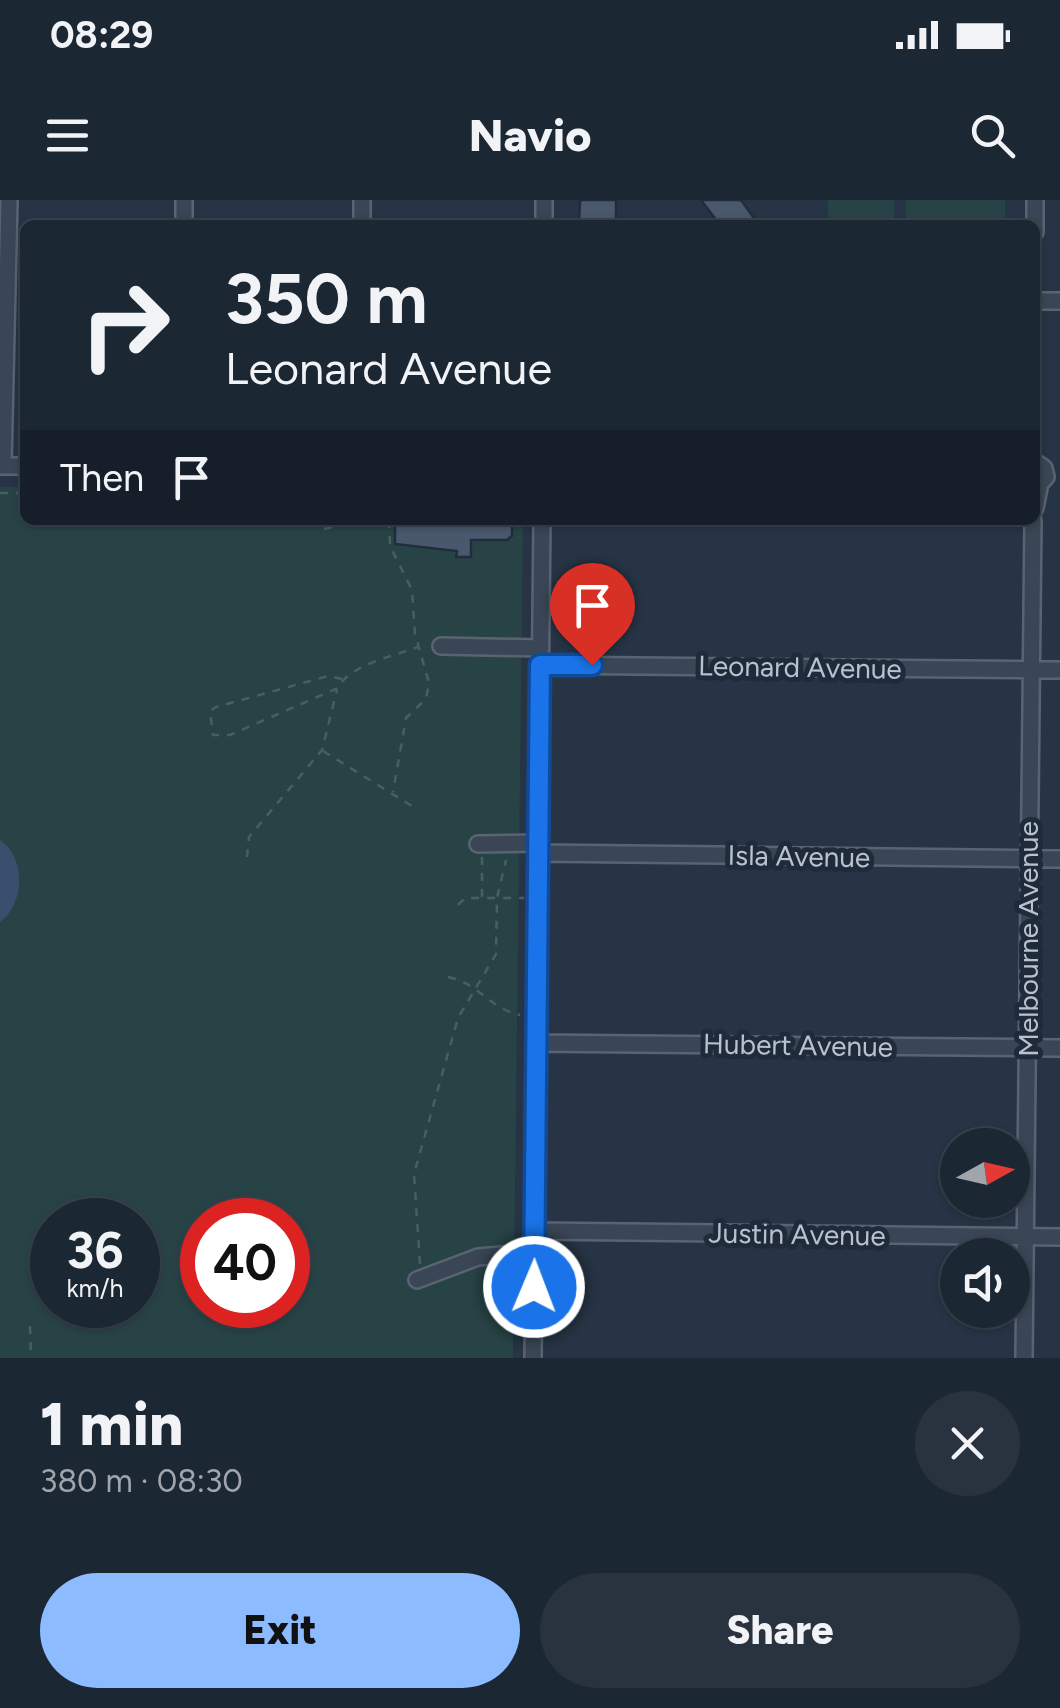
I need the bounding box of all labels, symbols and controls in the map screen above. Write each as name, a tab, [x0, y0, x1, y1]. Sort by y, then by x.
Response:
text: 08:29	[50, 12, 153, 58]
icon: menu	[40, 108, 95, 163]
text: Navio	[469, 108, 591, 162]
icon: search	[965, 108, 1020, 163]
text: 350 m	[225, 256, 428, 341]
icon: right	[60, 260, 190, 390]
text: Leonard Avenue	[225, 341, 552, 395]
icon: arrive	[164, 450, 219, 505]
text: Then	[60, 455, 144, 501]
pin	[550, 563, 635, 666]
icon: arrive	[565, 578, 620, 633]
street label: Leonard Avenue	[698, 648, 902, 686]
street label: Melbourne Avenue	[1011, 821, 1045, 1057]
street label: Isla Avenue	[727, 838, 871, 874]
street label: Hubert Avenue	[703, 1026, 893, 1064]
north arrow	[940, 1128, 1030, 1218]
map controls	[940, 1128, 1030, 1328]
speed limit sign: 40	[180, 1198, 310, 1328]
street label: Justin Avenue	[708, 1215, 886, 1253]
text: 36	[67, 1220, 123, 1281]
position arrow	[482, 1235, 586, 1339]
button: sound	[940, 1238, 1030, 1328]
text: km/h	[66, 1273, 124, 1303]
text: 1 min	[40, 1388, 183, 1460]
button: close	[915, 1391, 1020, 1496]
text: 380 m · 08:30	[40, 1462, 243, 1500]
button: Exit	[40, 1573, 520, 1688]
button: Share	[540, 1573, 1020, 1688]

